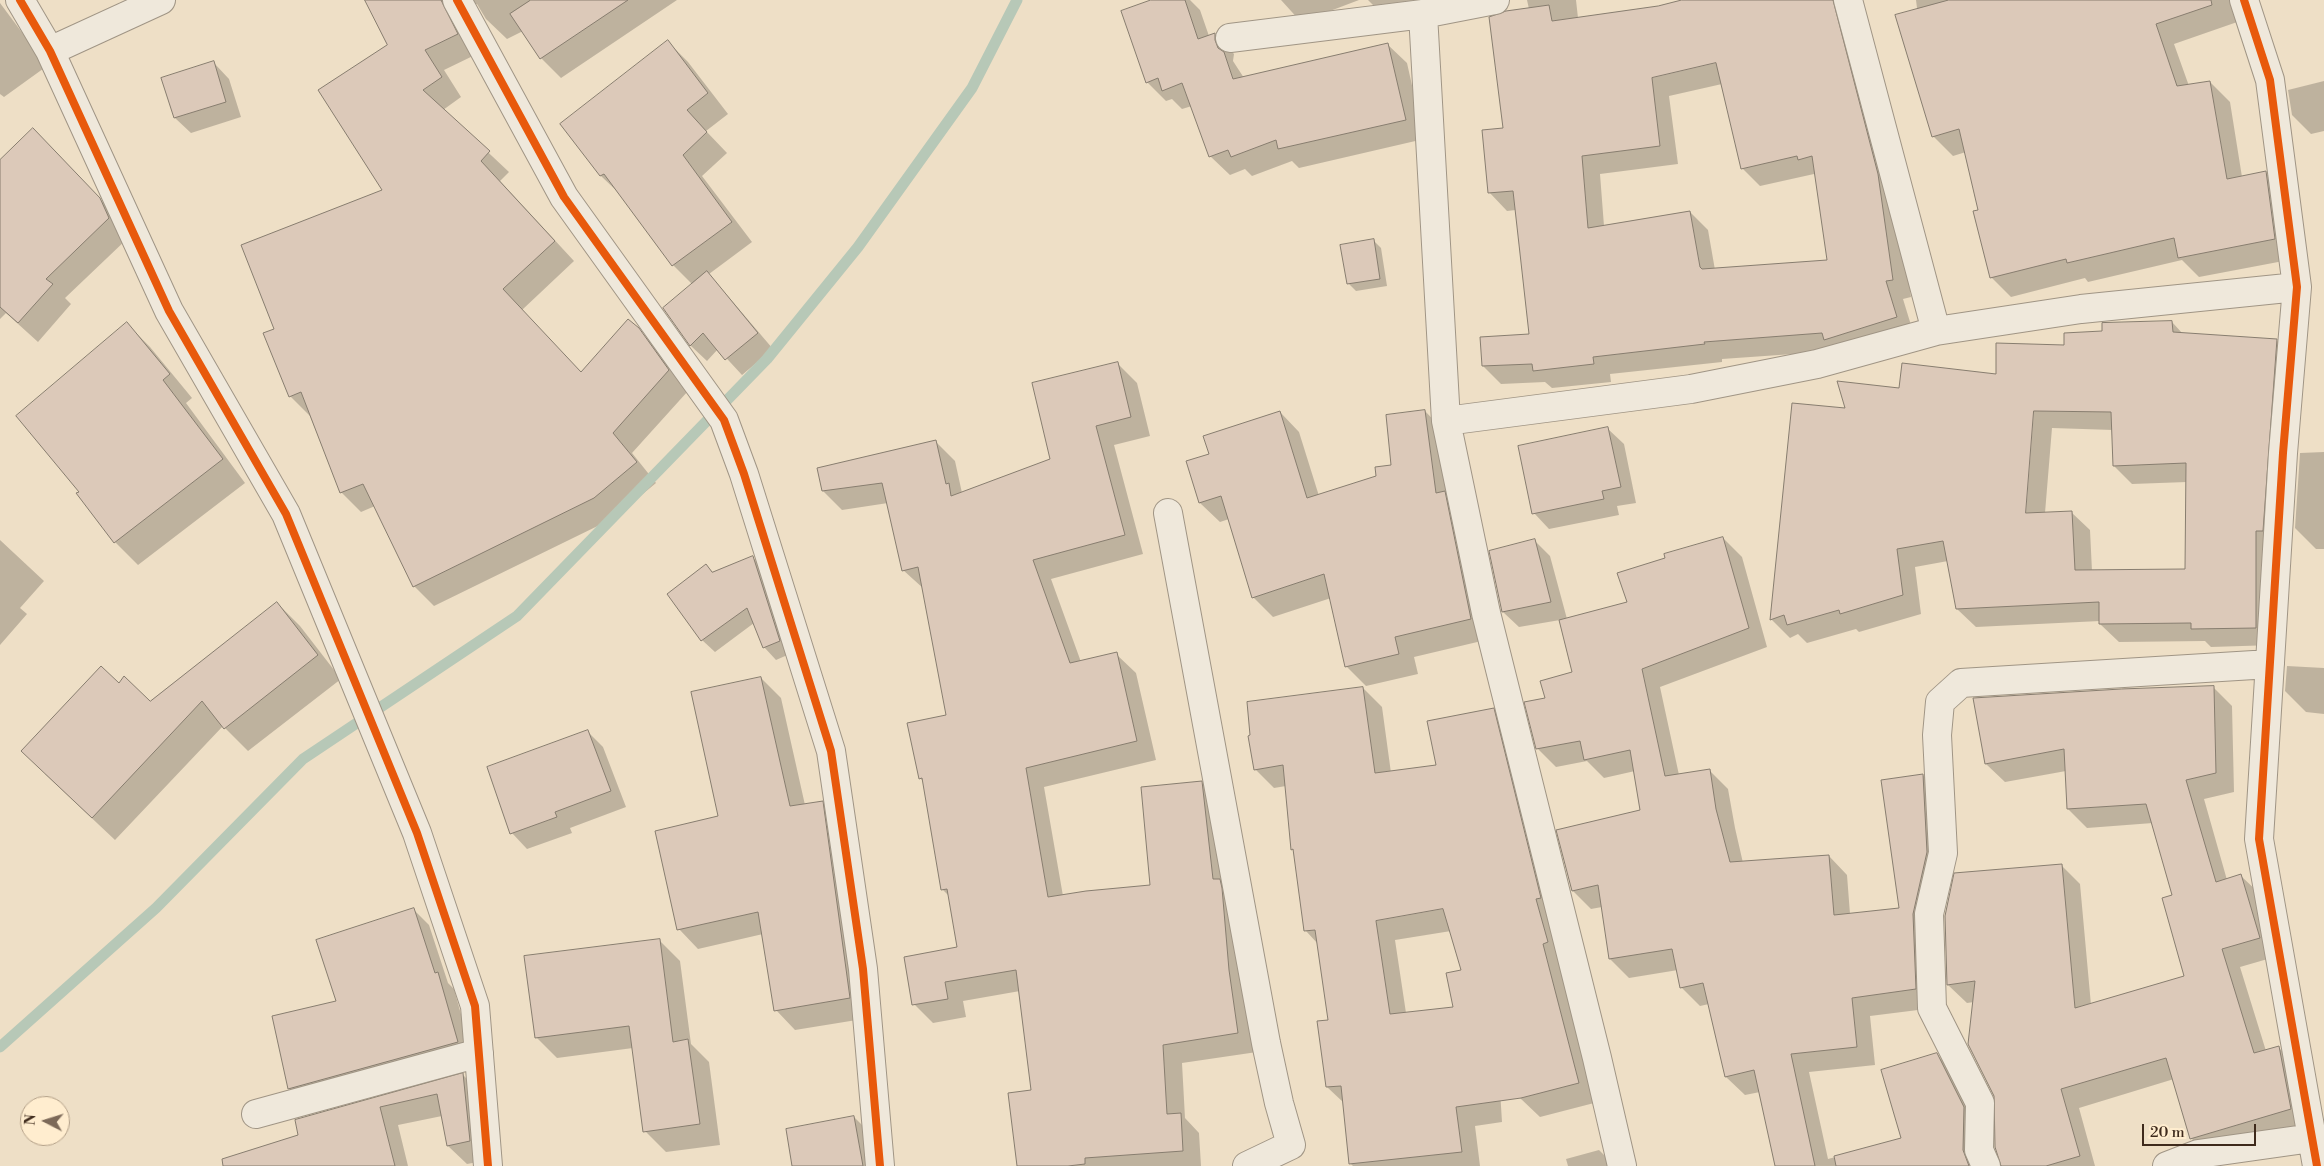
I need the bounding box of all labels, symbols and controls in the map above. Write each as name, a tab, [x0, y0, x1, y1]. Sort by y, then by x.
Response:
north arrow	[20, 1096, 70, 1146]
text: N	[22, 1113, 41, 1126]
scale bar	[2144, 1114, 2258, 1146]
text: 20 m	[2150, 1123, 2185, 1142]

